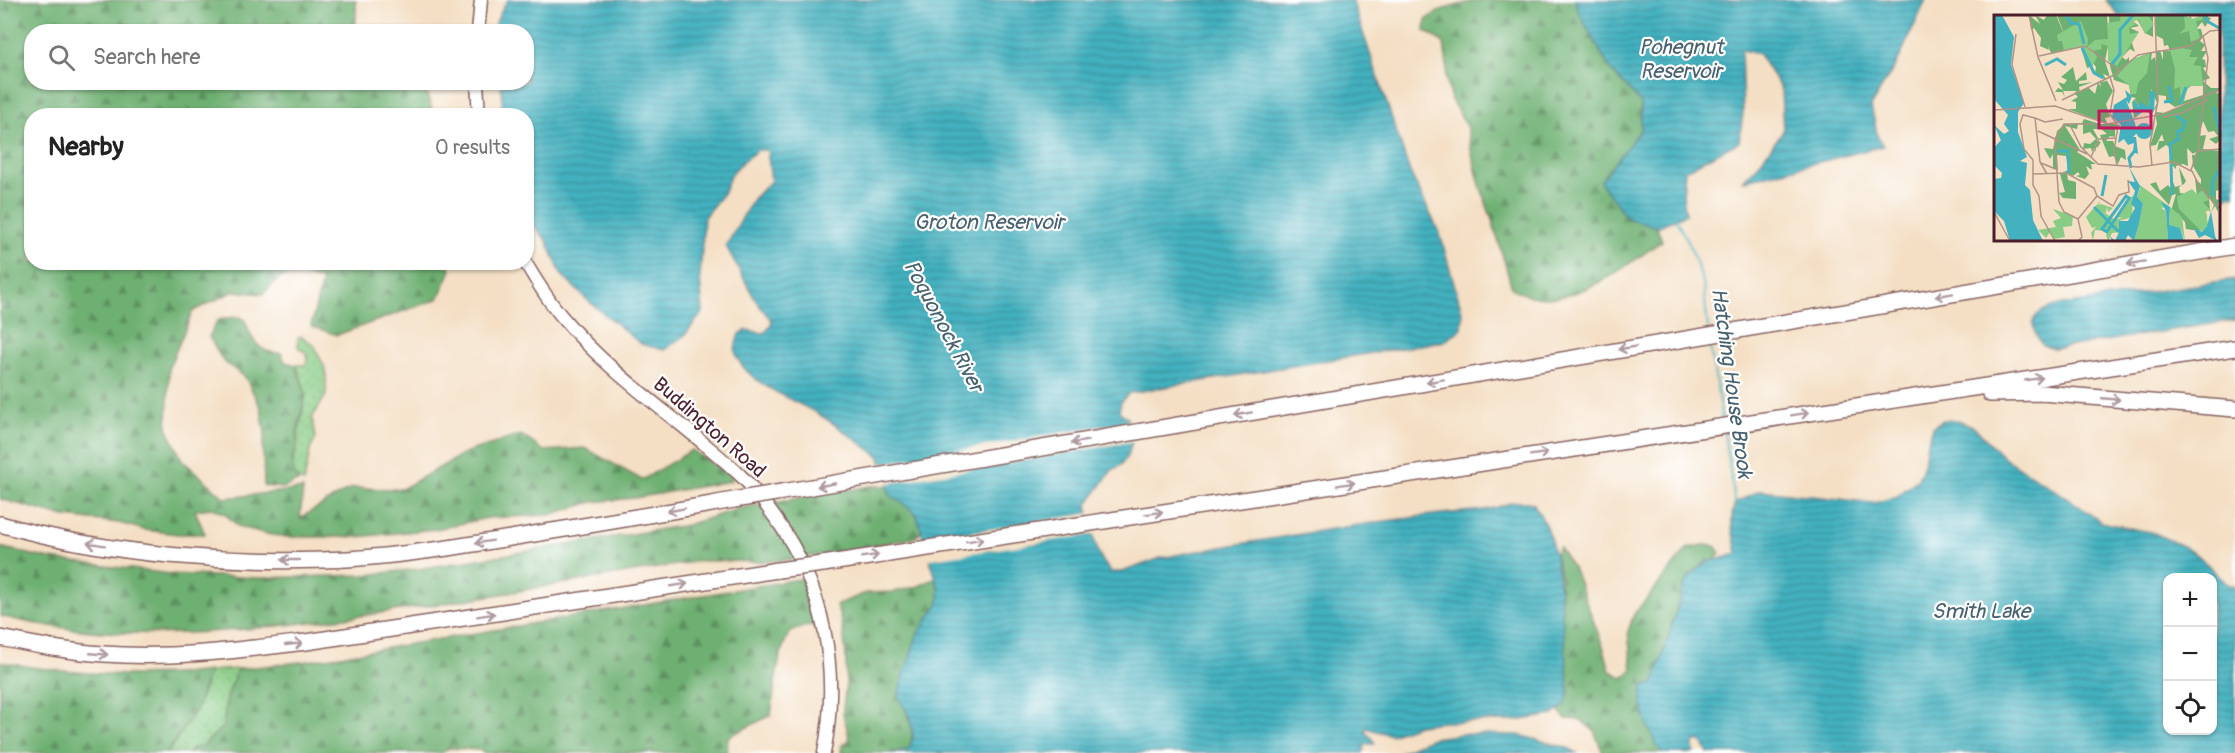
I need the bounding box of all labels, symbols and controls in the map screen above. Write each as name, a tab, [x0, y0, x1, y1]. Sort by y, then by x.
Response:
inset map	[1994, 15, 2220, 242]
search box	[24, 24, 534, 90]
water label: Pohegnut Reservoir	[1639, 34, 1726, 85]
icon: search	[45, 41, 78, 74]
text: Search here	[93, 43, 200, 71]
text: Nearby	[48, 131, 124, 163]
text: 0 results	[435, 135, 510, 160]
water label: Groton Reservoir	[914, 209, 1066, 236]
water label: Poquonock River	[897, 256, 991, 399]
one-way arrow	[2127, 257, 2146, 268]
water label: Hatching House Brook	[1705, 286, 1759, 482]
one-way arrow	[1934, 290, 1954, 301]
one-way arrow	[1618, 343, 1637, 354]
street label: Buddington Road	[648, 372, 771, 483]
one-way arrow	[2024, 373, 2044, 384]
one-way arrow	[1426, 376, 1445, 387]
one-way arrow	[2101, 394, 2121, 405]
one-way arrow	[1233, 409, 1253, 420]
one-way arrow	[1790, 409, 1809, 420]
one-way arrow	[1070, 436, 1090, 447]
one-way arrow	[1529, 449, 1549, 460]
one-way arrow	[1336, 478, 1356, 489]
one-way arrow	[817, 479, 836, 490]
one-way arrow	[667, 505, 687, 516]
one-way arrow	[1143, 507, 1163, 518]
one-way arrow	[964, 535, 984, 546]
one-way arrow	[475, 537, 494, 548]
one-way arrow	[87, 538, 106, 549]
one-way arrow	[860, 551, 879, 562]
one-way arrow	[281, 554, 301, 566]
map controls	[2163, 573, 2217, 735]
button: +	[2163, 573, 2217, 627]
one-way arrow	[669, 580, 689, 591]
water label: Smith Lake	[1932, 598, 2033, 625]
one-way arrow	[476, 609, 496, 620]
button: −	[2163, 627, 2217, 681]
one-way arrow	[283, 638, 303, 649]
one-way arrow	[89, 648, 109, 659]
button: locate	[2163, 681, 2217, 735]

